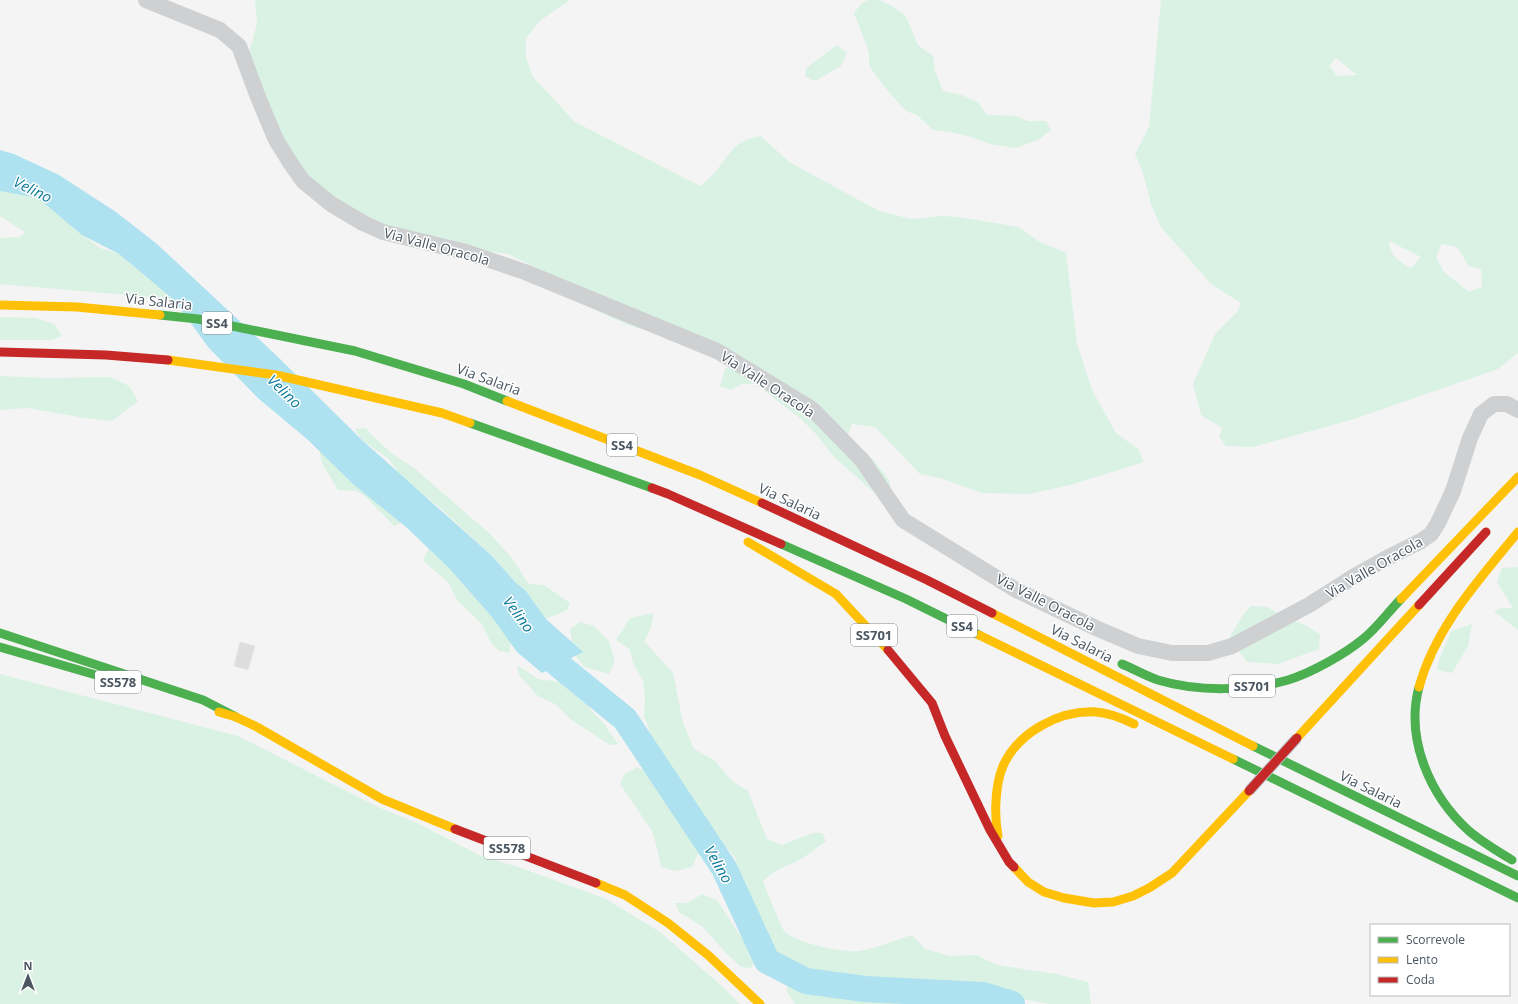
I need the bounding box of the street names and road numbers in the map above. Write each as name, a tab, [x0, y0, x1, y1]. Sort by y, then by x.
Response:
street label: Via Valle Oracola	[382, 223, 492, 269]
street label: Via Salaria	[125, 288, 193, 314]
road number: SS4	[202, 312, 232, 334]
street label: Via Valle Oracola	[717, 346, 819, 422]
street label: Via Salaria	[454, 359, 524, 399]
road number: SS4	[607, 434, 637, 456]
street label: Via Salaria	[756, 478, 824, 524]
street label: Via Valle Oracola	[1322, 532, 1426, 602]
street label: Via Valle Oracola	[993, 569, 1099, 635]
road number: SS4	[947, 615, 977, 637]
street label: Via Salaria	[1048, 619, 1116, 667]
road number: SS701	[851, 624, 897, 646]
road number: SS578	[95, 671, 141, 693]
road number: SS701	[1229, 675, 1275, 697]
street label: Via Salaria	[1337, 766, 1405, 812]
road number: SS578	[484, 837, 530, 859]

